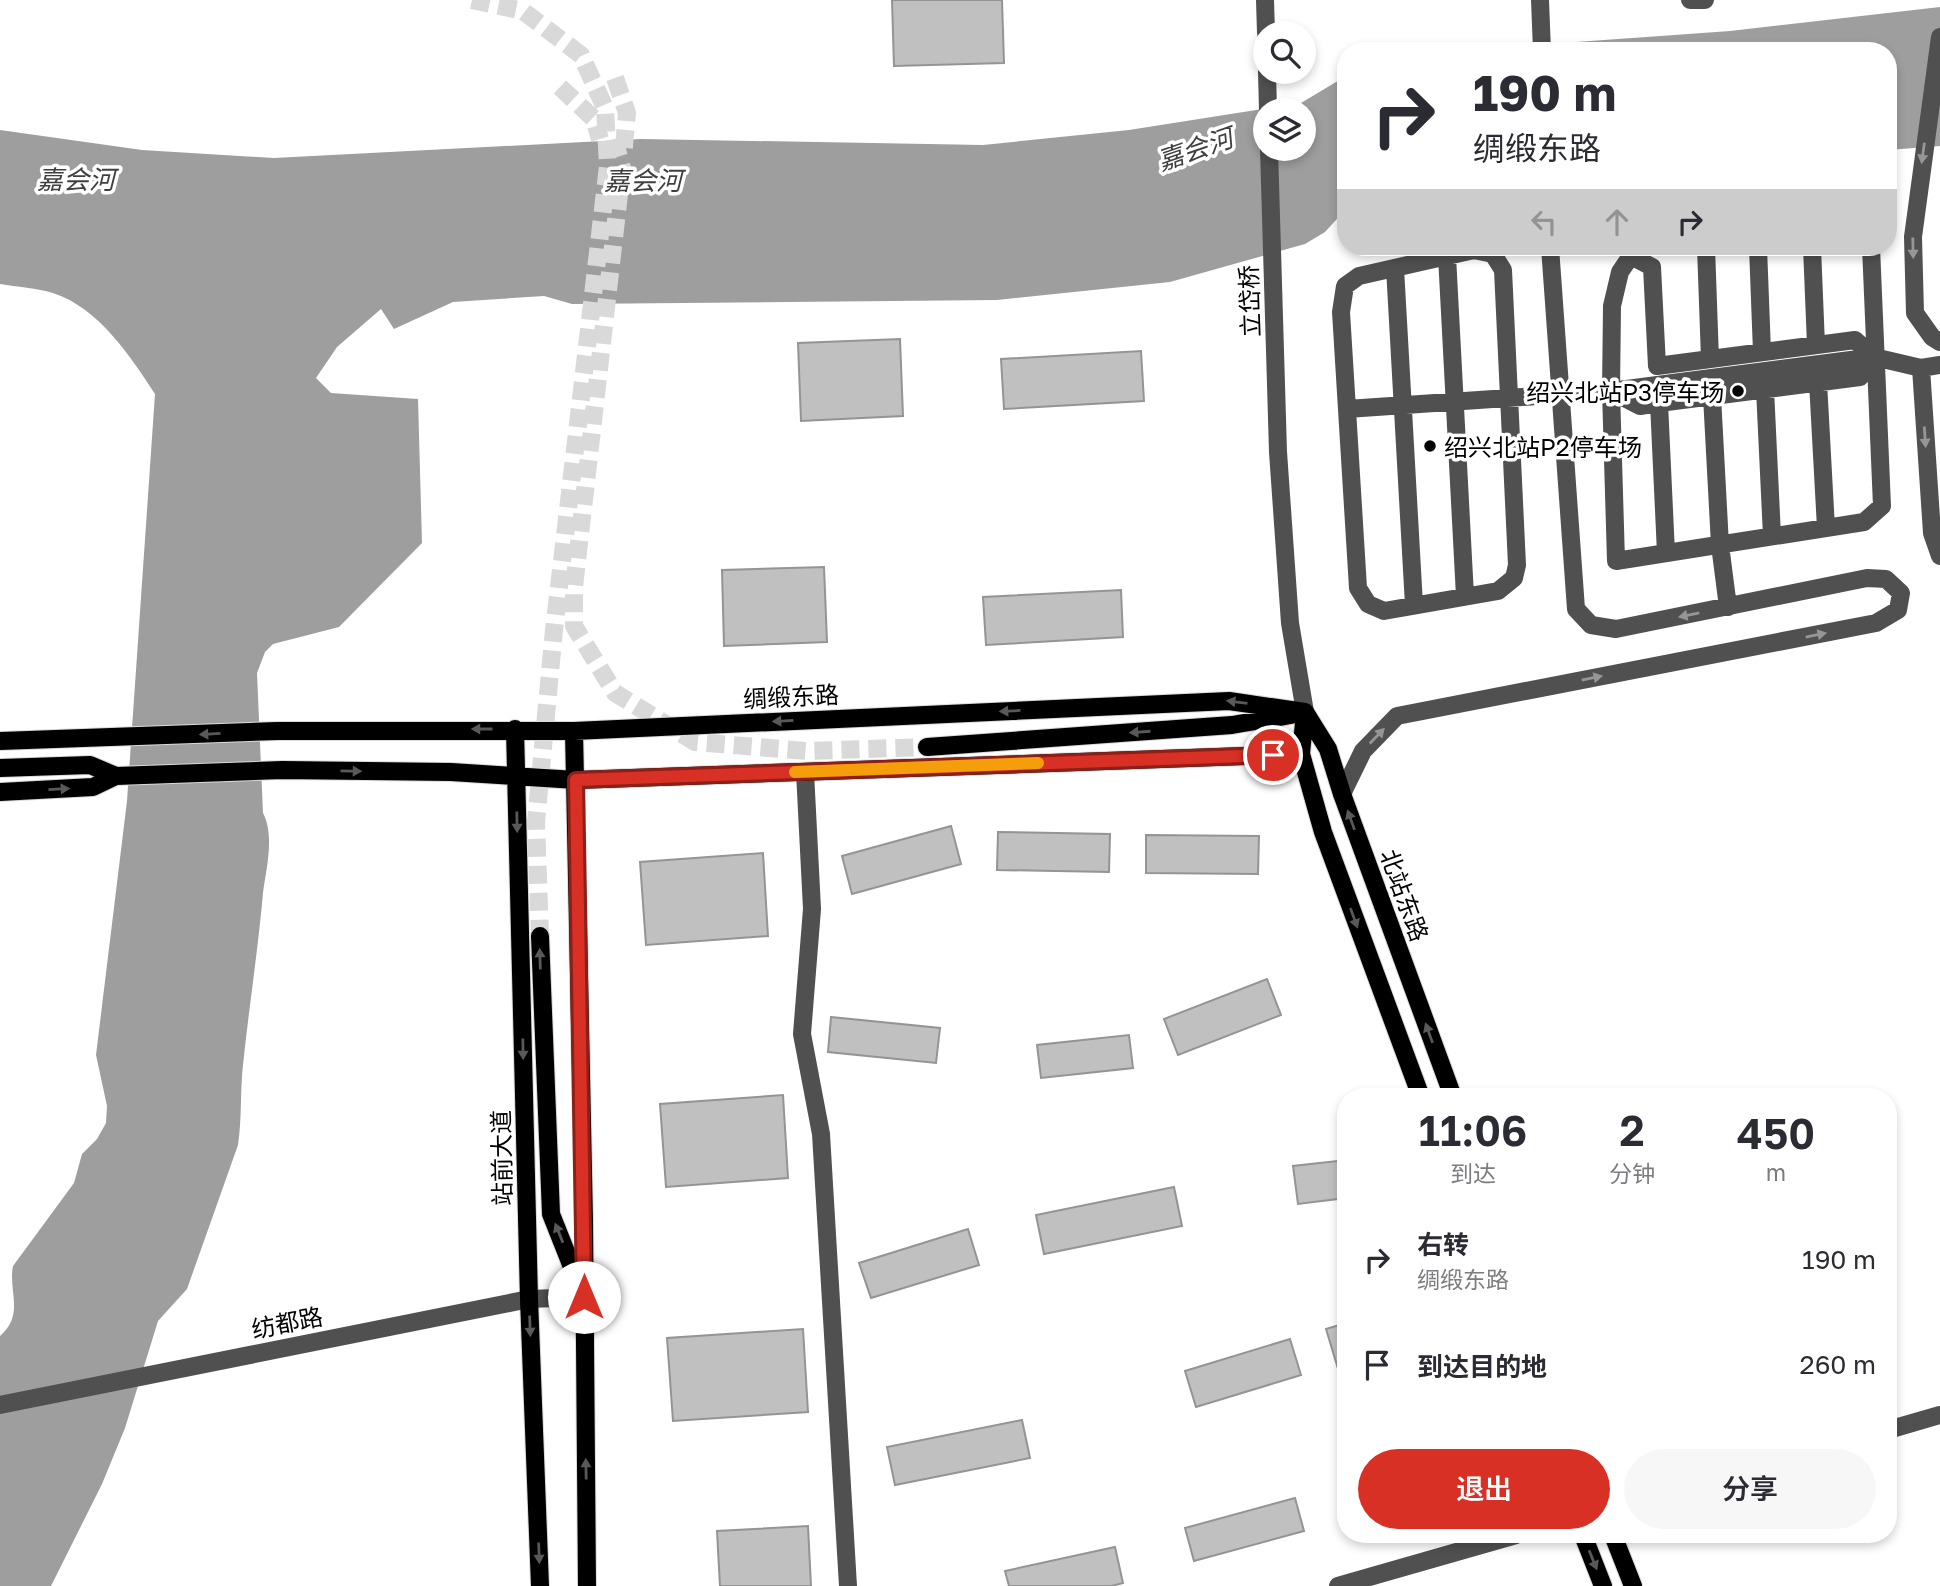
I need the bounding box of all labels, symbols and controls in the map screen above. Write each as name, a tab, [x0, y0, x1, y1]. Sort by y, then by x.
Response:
map controls	[1253, 21, 1316, 161]
button: search	[1253, 21, 1316, 84]
text: 190 m	[1473, 63, 1616, 122]
icon: right	[1358, 70, 1449, 161]
button: layers	[1253, 98, 1316, 161]
water label: 嘉会河	[1153, 120, 1242, 176]
text: 绸缎东路	[1473, 129, 1601, 167]
one-way arrow	[1917, 142, 1928, 164]
water label: 嘉会河	[37, 164, 120, 195]
water label: 嘉会河	[604, 165, 687, 196]
icon: left	[1525, 203, 1563, 241]
icon: ahead	[1598, 203, 1636, 241]
icon: right	[1671, 203, 1709, 241]
one-way arrow	[1907, 237, 1919, 259]
street label: 立岱桥	[1233, 265, 1265, 337]
place label: 绍兴北站P3停车场	[1526, 377, 1724, 406]
marker: 绍兴北站P3停车场	[1730, 383, 1746, 399]
one-way arrow	[1920, 426, 1931, 448]
place label: 绍兴北站P2停车场	[1444, 432, 1642, 461]
marker: 绍兴北站P2停车场	[1422, 438, 1438, 454]
one-way arrow	[1678, 609, 1700, 620]
one-way arrow	[1805, 629, 1827, 640]
one-way arrow	[1581, 672, 1603, 683]
street label: 绸缎东路	[742, 679, 840, 713]
one-way arrow	[1226, 697, 1248, 708]
one-way arrow	[999, 705, 1021, 716]
one-way arrow	[771, 716, 793, 727]
one-way arrow	[471, 723, 493, 735]
pin	[1243, 725, 1303, 785]
one-way arrow	[1128, 727, 1150, 738]
one-way arrow	[198, 728, 220, 739]
one-way arrow	[1369, 728, 1386, 745]
icon: arrive	[1254, 736, 1292, 774]
one-way arrow	[340, 765, 362, 777]
one-way arrow	[49, 783, 71, 794]
one-way arrow	[1345, 809, 1356, 830]
one-way arrow	[512, 811, 523, 833]
street label: 北站东路	[1375, 845, 1435, 945]
one-way arrow	[1349, 908, 1360, 929]
one-way arrow	[535, 947, 546, 969]
one-way arrow	[1423, 1023, 1434, 1044]
one-way arrow	[517, 1039, 529, 1061]
text: 11:06	[1419, 1105, 1527, 1155]
text: 2	[1619, 1105, 1645, 1155]
text: 450	[1737, 1108, 1815, 1158]
street label: 站前大道	[486, 1110, 516, 1206]
text: m	[1766, 1158, 1786, 1186]
text: 到达	[1450, 1159, 1496, 1187]
text: 分钟	[1609, 1159, 1655, 1187]
one-way arrow	[553, 1223, 564, 1244]
text: 右转	[1417, 1229, 1469, 1260]
icon: right	[1358, 1241, 1396, 1279]
text: 190 m	[1802, 1244, 1876, 1275]
position arrow	[547, 1260, 621, 1334]
text: 绸缎东路	[1417, 1265, 1509, 1293]
street label: 纺都路	[249, 1301, 325, 1343]
one-way arrow	[524, 1315, 536, 1337]
icon: arrive	[1358, 1346, 1396, 1384]
text: 260 m	[1800, 1349, 1876, 1380]
text: 到达目的地	[1417, 1351, 1547, 1382]
button: 退出	[1358, 1449, 1610, 1529]
button: 分享	[1624, 1449, 1876, 1529]
one-way arrow	[580, 1458, 592, 1480]
one-way arrow	[534, 1542, 545, 1564]
one-way arrow	[1588, 1550, 1599, 1571]

